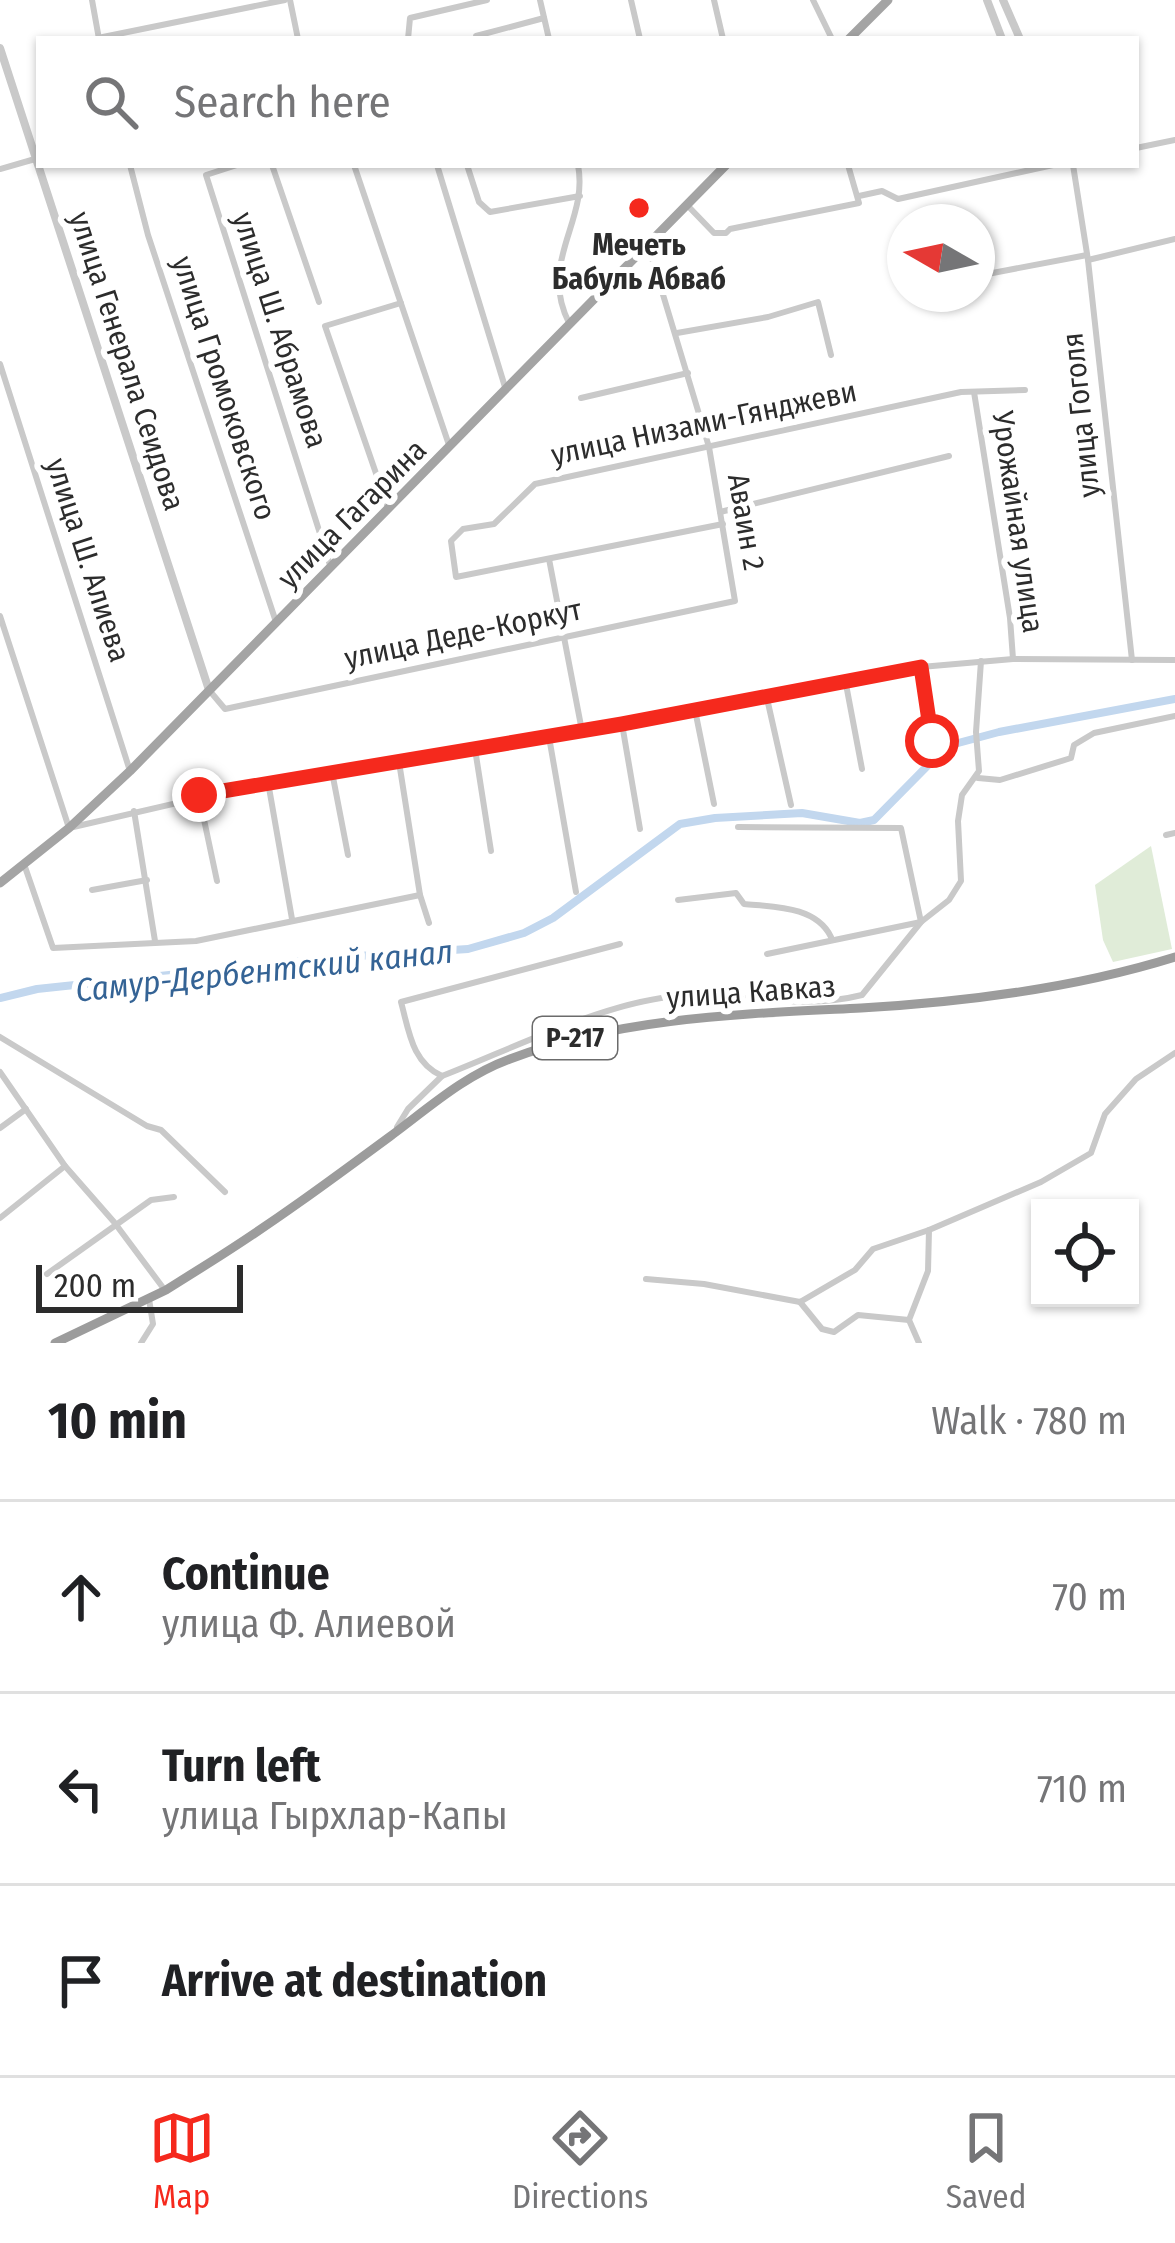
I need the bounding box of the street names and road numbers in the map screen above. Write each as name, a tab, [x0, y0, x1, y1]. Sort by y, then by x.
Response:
street label: улица Генерала Сеидова	[62, 207, 192, 515]
street label: улица Ш. Абрамова	[225, 208, 335, 452]
street label: улица Громоковского	[164, 251, 284, 525]
street label: улица Гоголя	[1054, 331, 1108, 499]
street label: улица Низами-Гянджеви	[548, 373, 860, 473]
street label: Урожайная улица	[984, 408, 1051, 635]
street label: улица Гагарина	[270, 432, 434, 596]
street label: улица Ш. Алиева	[38, 454, 138, 666]
street label: Аваин 2	[720, 471, 772, 573]
street label: улица Деде-Коркут	[341, 591, 586, 677]
street label: улица Кавказ	[665, 968, 837, 1016]
road number: Р-217	[533, 1017, 617, 1059]

